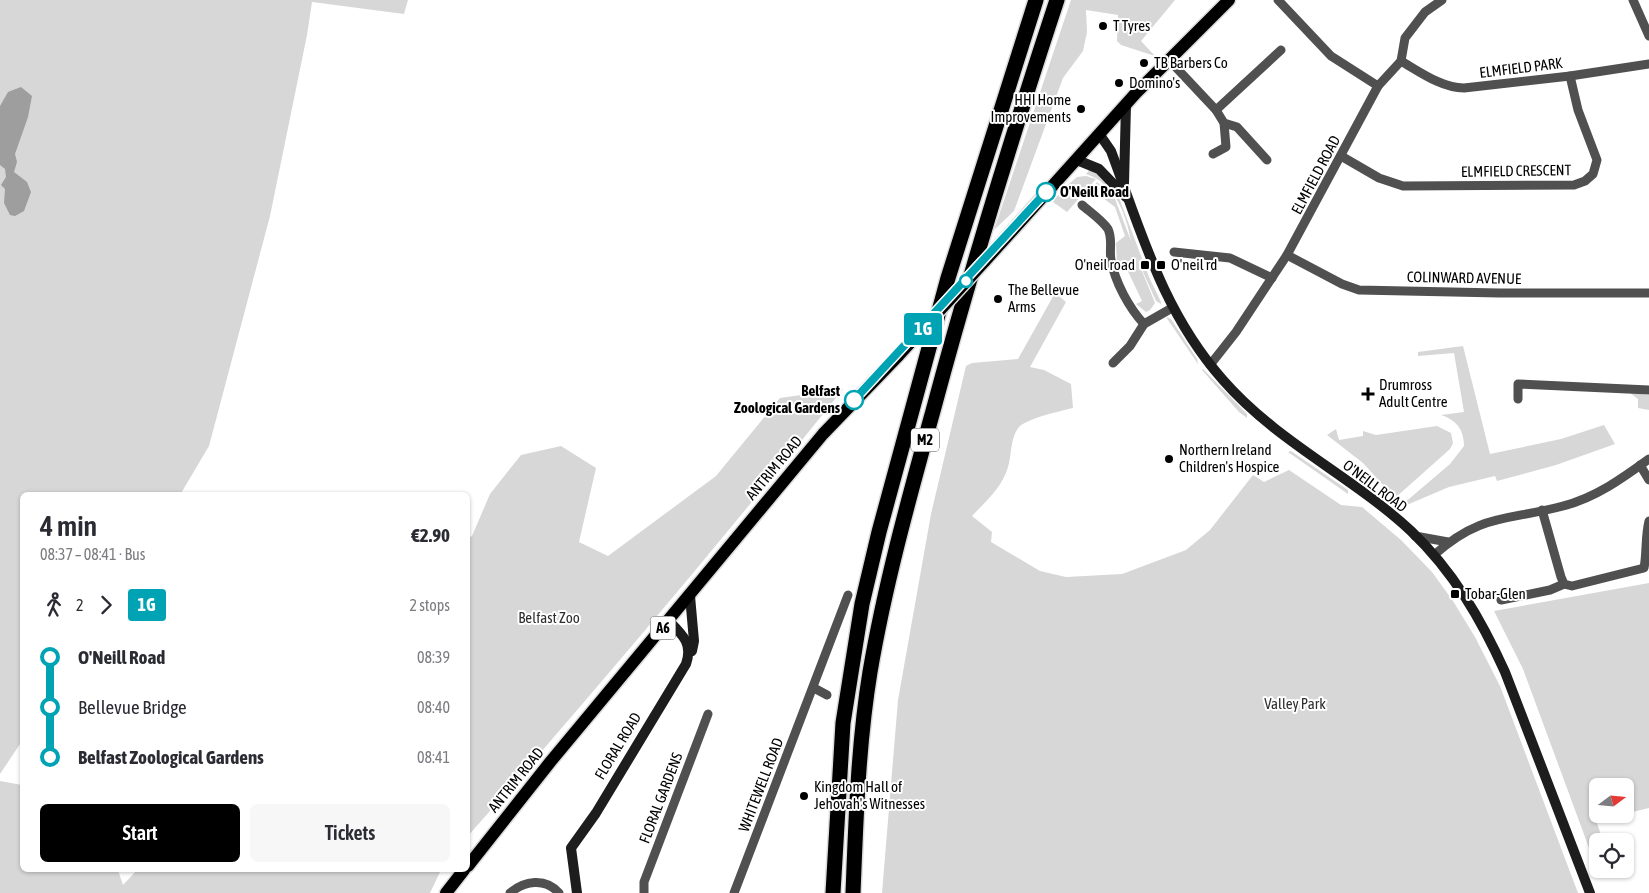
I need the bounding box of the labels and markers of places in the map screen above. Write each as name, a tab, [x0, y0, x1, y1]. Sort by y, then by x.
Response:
place label: T Tyres	[1113, 17, 1150, 34]
marker: T Tyres	[1097, 20, 1109, 32]
place label: TB Barbers Co	[1154, 54, 1228, 71]
marker: TB Barbers Co	[1138, 57, 1150, 69]
place label: Domino's	[1129, 74, 1180, 91]
marker: Domino's	[1113, 77, 1125, 89]
place label: HHI Home Improvements	[991, 91, 1071, 125]
marker: HHI Home Improvements	[1075, 103, 1087, 115]
marker: O'Neill Road	[1036, 182, 1056, 202]
place label: O'Neill Road	[1060, 183, 1129, 200]
place label: O'neil road	[1075, 256, 1135, 273]
place label: O'neil rd	[1171, 256, 1217, 273]
marker: O'neil road	[1139, 259, 1151, 271]
marker: O'neil rd	[1155, 259, 1167, 271]
unlabelled marker	[959, 274, 973, 288]
place label: The Bellevue Arms	[1008, 281, 1079, 315]
marker: The Bellevue Arms	[992, 293, 1004, 305]
place label: Drumross Adult Centre	[1379, 376, 1448, 410]
place label: Belfast Zoological Gardens	[734, 382, 841, 416]
marker: Drumross Adult Centre	[1361, 387, 1375, 401]
marker: Belfast Zoological Gardens	[844, 390, 864, 410]
place label: Northern Ireland Children's Hospice	[1179, 441, 1280, 475]
marker: Northern Ireland Children's Hospice	[1163, 453, 1175, 465]
place label: Tobar-Glen	[1465, 585, 1526, 602]
marker: Tobar-Glen	[1449, 588, 1461, 600]
place label: Kingdom Hall of Jehovah's Witnesses	[814, 778, 925, 812]
marker: Kingdom Hall of Jehovah's Witnesses	[798, 790, 810, 802]

